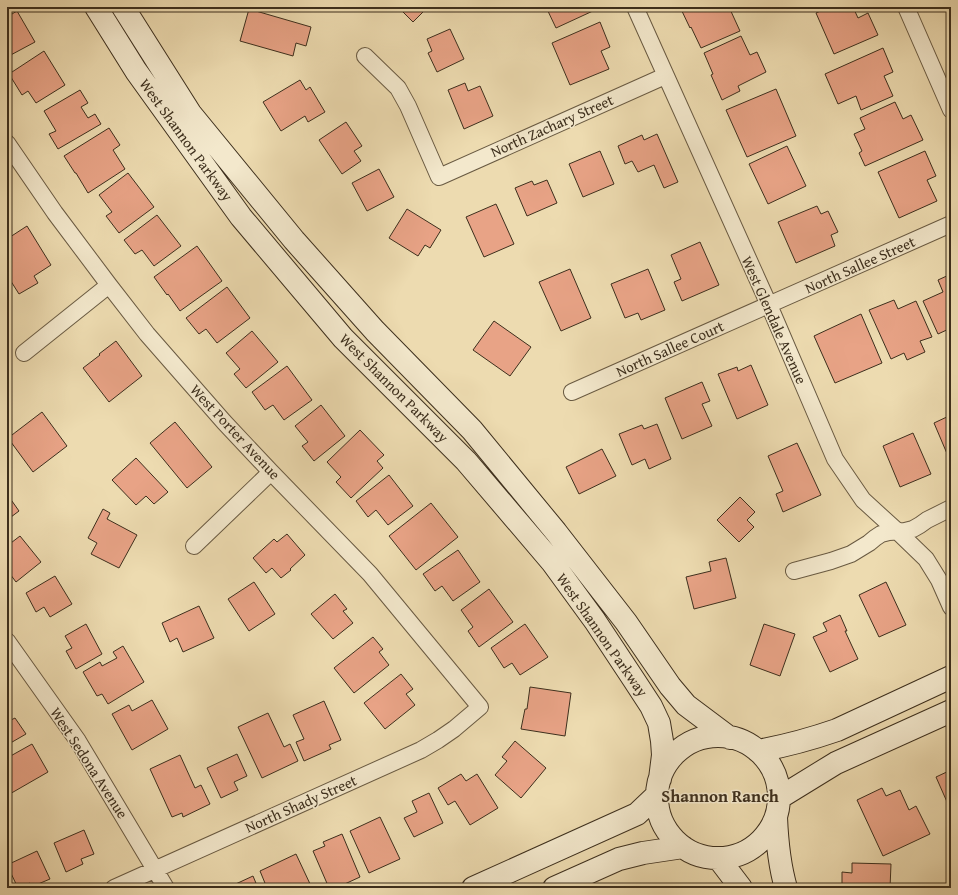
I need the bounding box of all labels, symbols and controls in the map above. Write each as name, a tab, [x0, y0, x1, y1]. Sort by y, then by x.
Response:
street label: West Shannon Parkway	[135, 74, 238, 206]
street label: North Zachary Street	[487, 89, 617, 162]
street label: North Sallee Street	[801, 230, 919, 298]
street label: West Glendale Avenue	[737, 252, 812, 387]
street label: North Sallee Court	[612, 315, 728, 382]
street label: West Shannon Parkway	[335, 328, 454, 447]
street label: West Porter Avenue	[186, 379, 285, 484]
street label: West Shannon Parkway	[552, 569, 653, 701]
street label: West Sedona Avenue	[46, 703, 133, 822]
street label: North Shady Street	[242, 769, 361, 838]
district label: Shannon Ranch	[661, 783, 779, 808]

